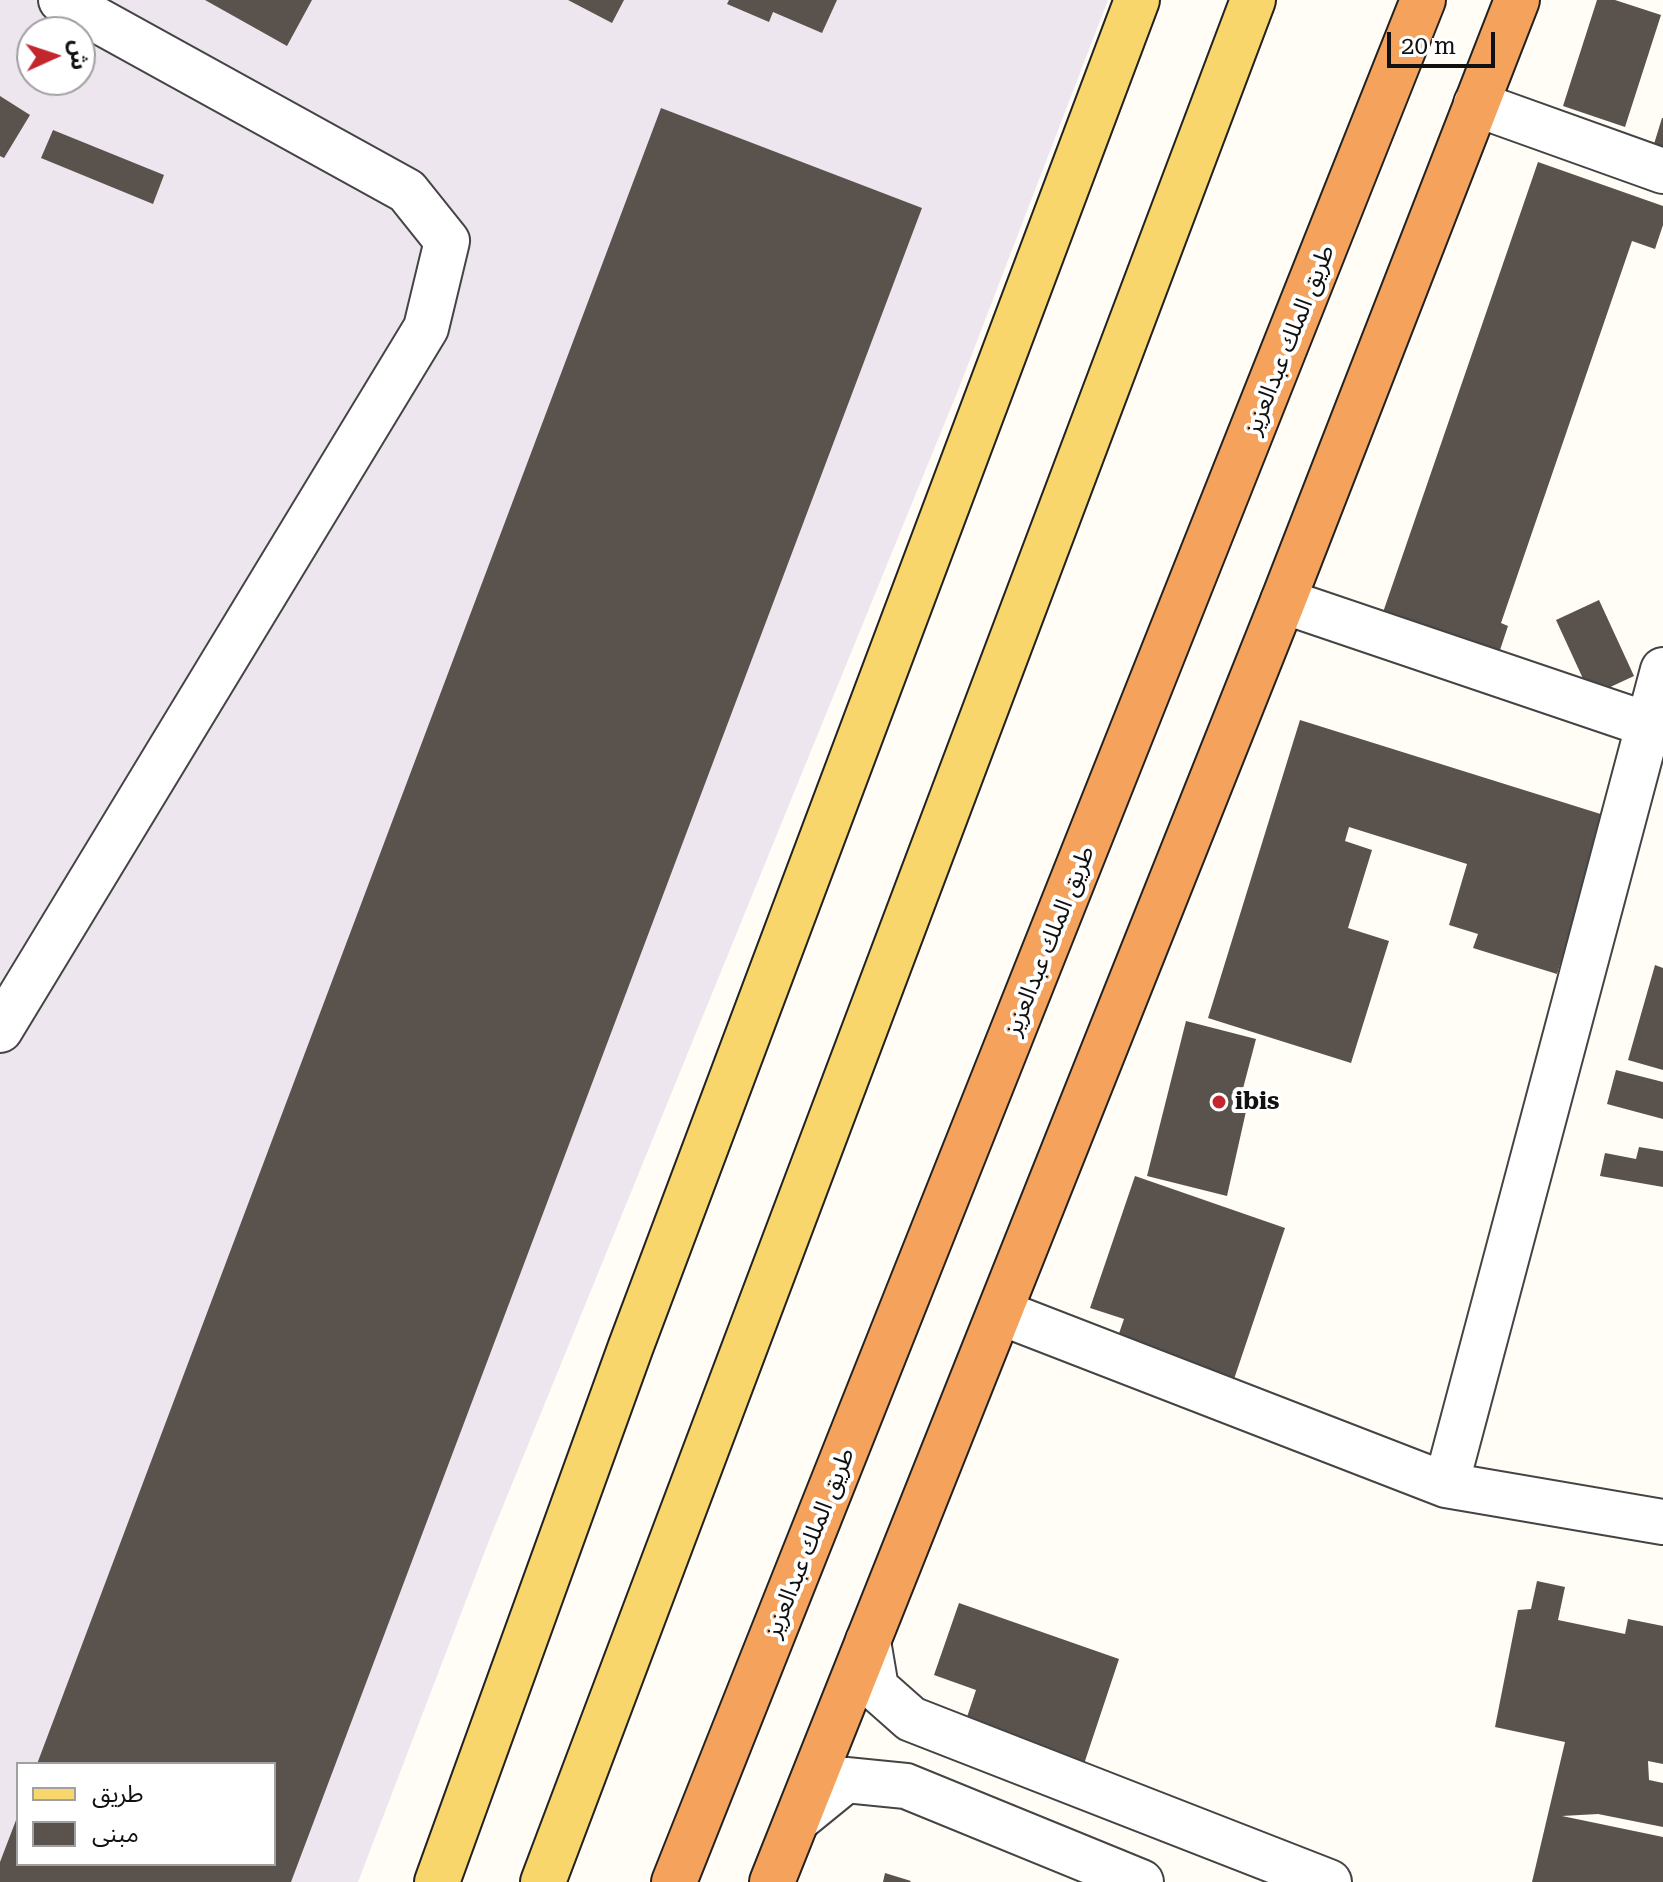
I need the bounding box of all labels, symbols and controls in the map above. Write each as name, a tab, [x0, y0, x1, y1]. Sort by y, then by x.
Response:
north arrow	[16, 16, 96, 96]
scale bar	[1391, 16, 1499, 66]
text: 20 m	[1401, 32, 1456, 60]
text: ش	[65, 39, 92, 71]
street label: طريق الملك عبدالعزيز	[1239, 241, 1341, 439]
street label: طريق الملك عبدالعزيز	[999, 842, 1101, 1040]
place label: ibis	[1235, 1088, 1279, 1116]
marker: ibis	[1210, 1093, 1228, 1111]
street label: طريق الملك عبدالعزيز	[759, 1444, 861, 1642]
legend	[16, 1762, 276, 1866]
text: طريق	[92, 1780, 144, 1808]
text: مبنى	[92, 1820, 139, 1848]

